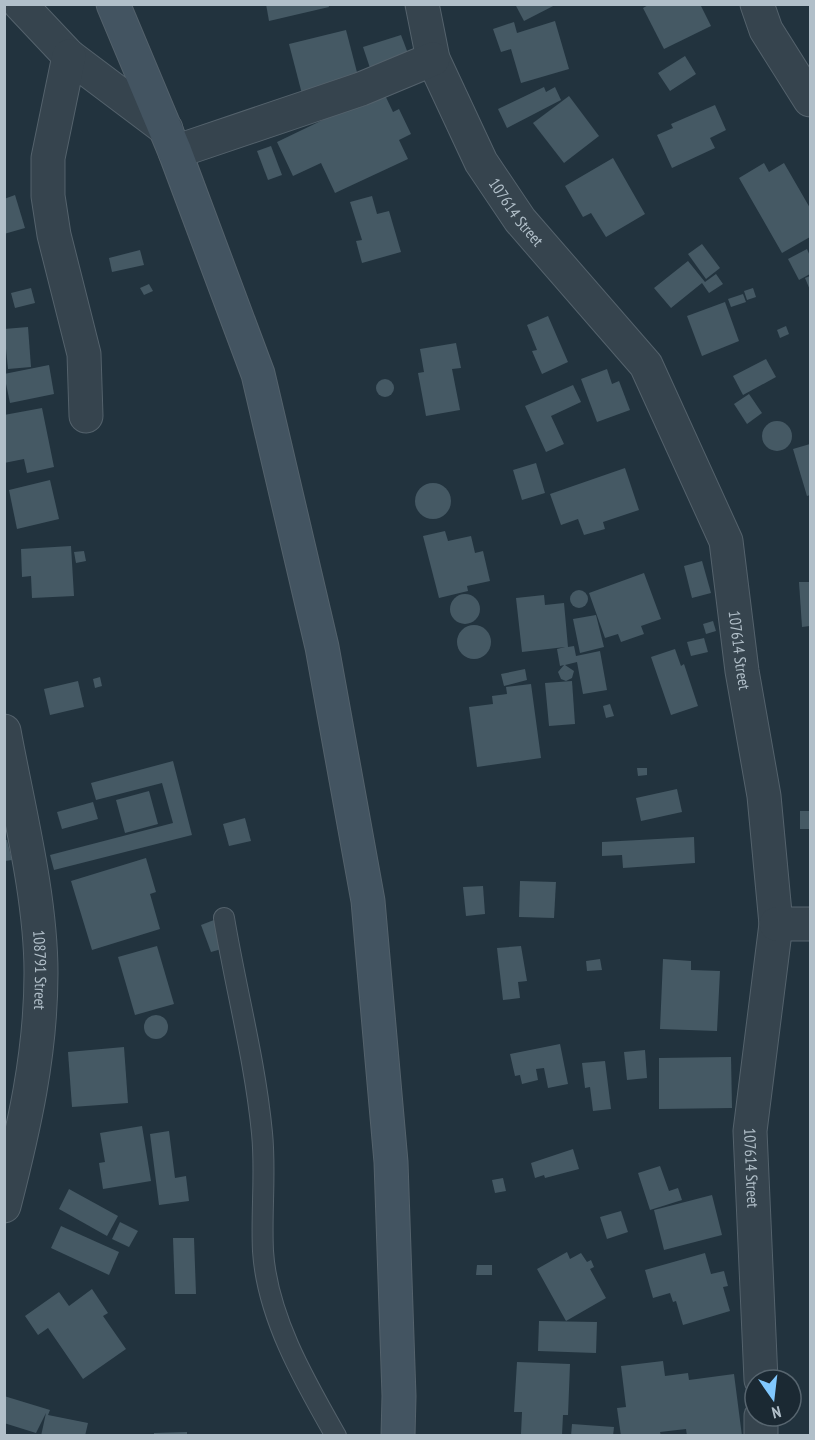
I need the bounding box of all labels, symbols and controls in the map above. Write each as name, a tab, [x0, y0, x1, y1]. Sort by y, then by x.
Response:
street label: 107614 Street	[485, 174, 548, 251]
street label: 107614 Street	[725, 609, 755, 692]
street label: 108791 Street	[29, 929, 51, 1011]
street label: 107614 Street	[740, 1128, 763, 1209]
north arrow	[743, 1368, 803, 1428]
text: N	[770, 1402, 783, 1423]

